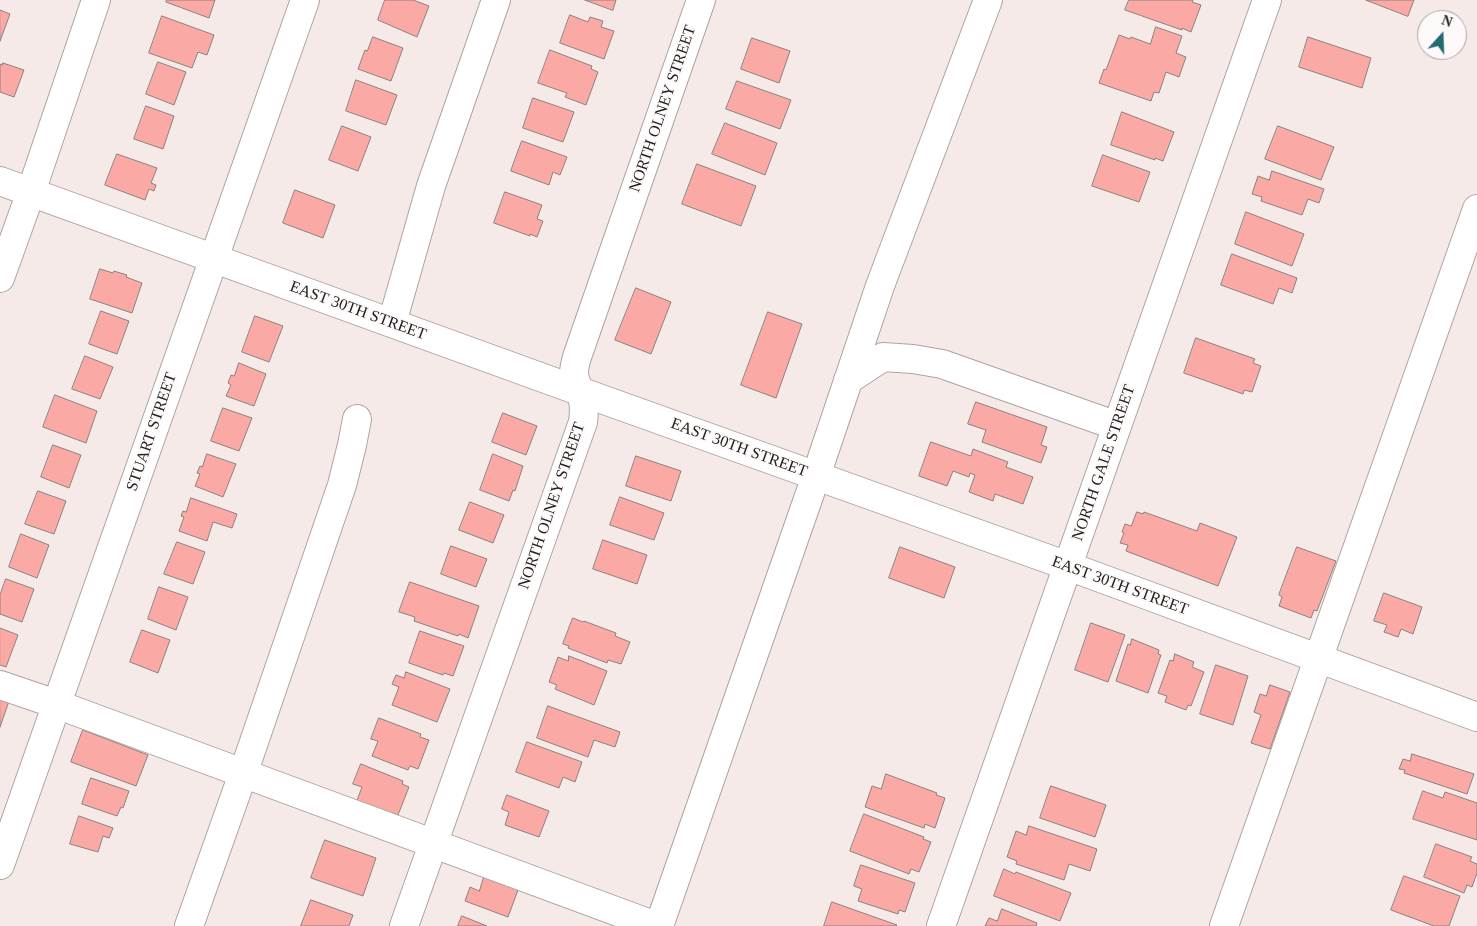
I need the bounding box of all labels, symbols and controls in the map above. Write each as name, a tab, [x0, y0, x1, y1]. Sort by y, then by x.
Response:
north arrow	[1417, 10, 1467, 60]
text: N	[1440, 13, 1454, 30]
street label: NORTH OLNEY STREET	[625, 23, 701, 195]
street label: EAST 30TH STREET	[287, 277, 429, 345]
street label: STUART STREET	[123, 370, 181, 494]
street label: NORTH GALE STREET	[1068, 383, 1140, 543]
street label: EAST 30TH STREET	[668, 414, 810, 482]
street label: NORTH OLNEY STREET	[514, 420, 590, 592]
street label: EAST 30TH STREET	[1049, 552, 1191, 620]

